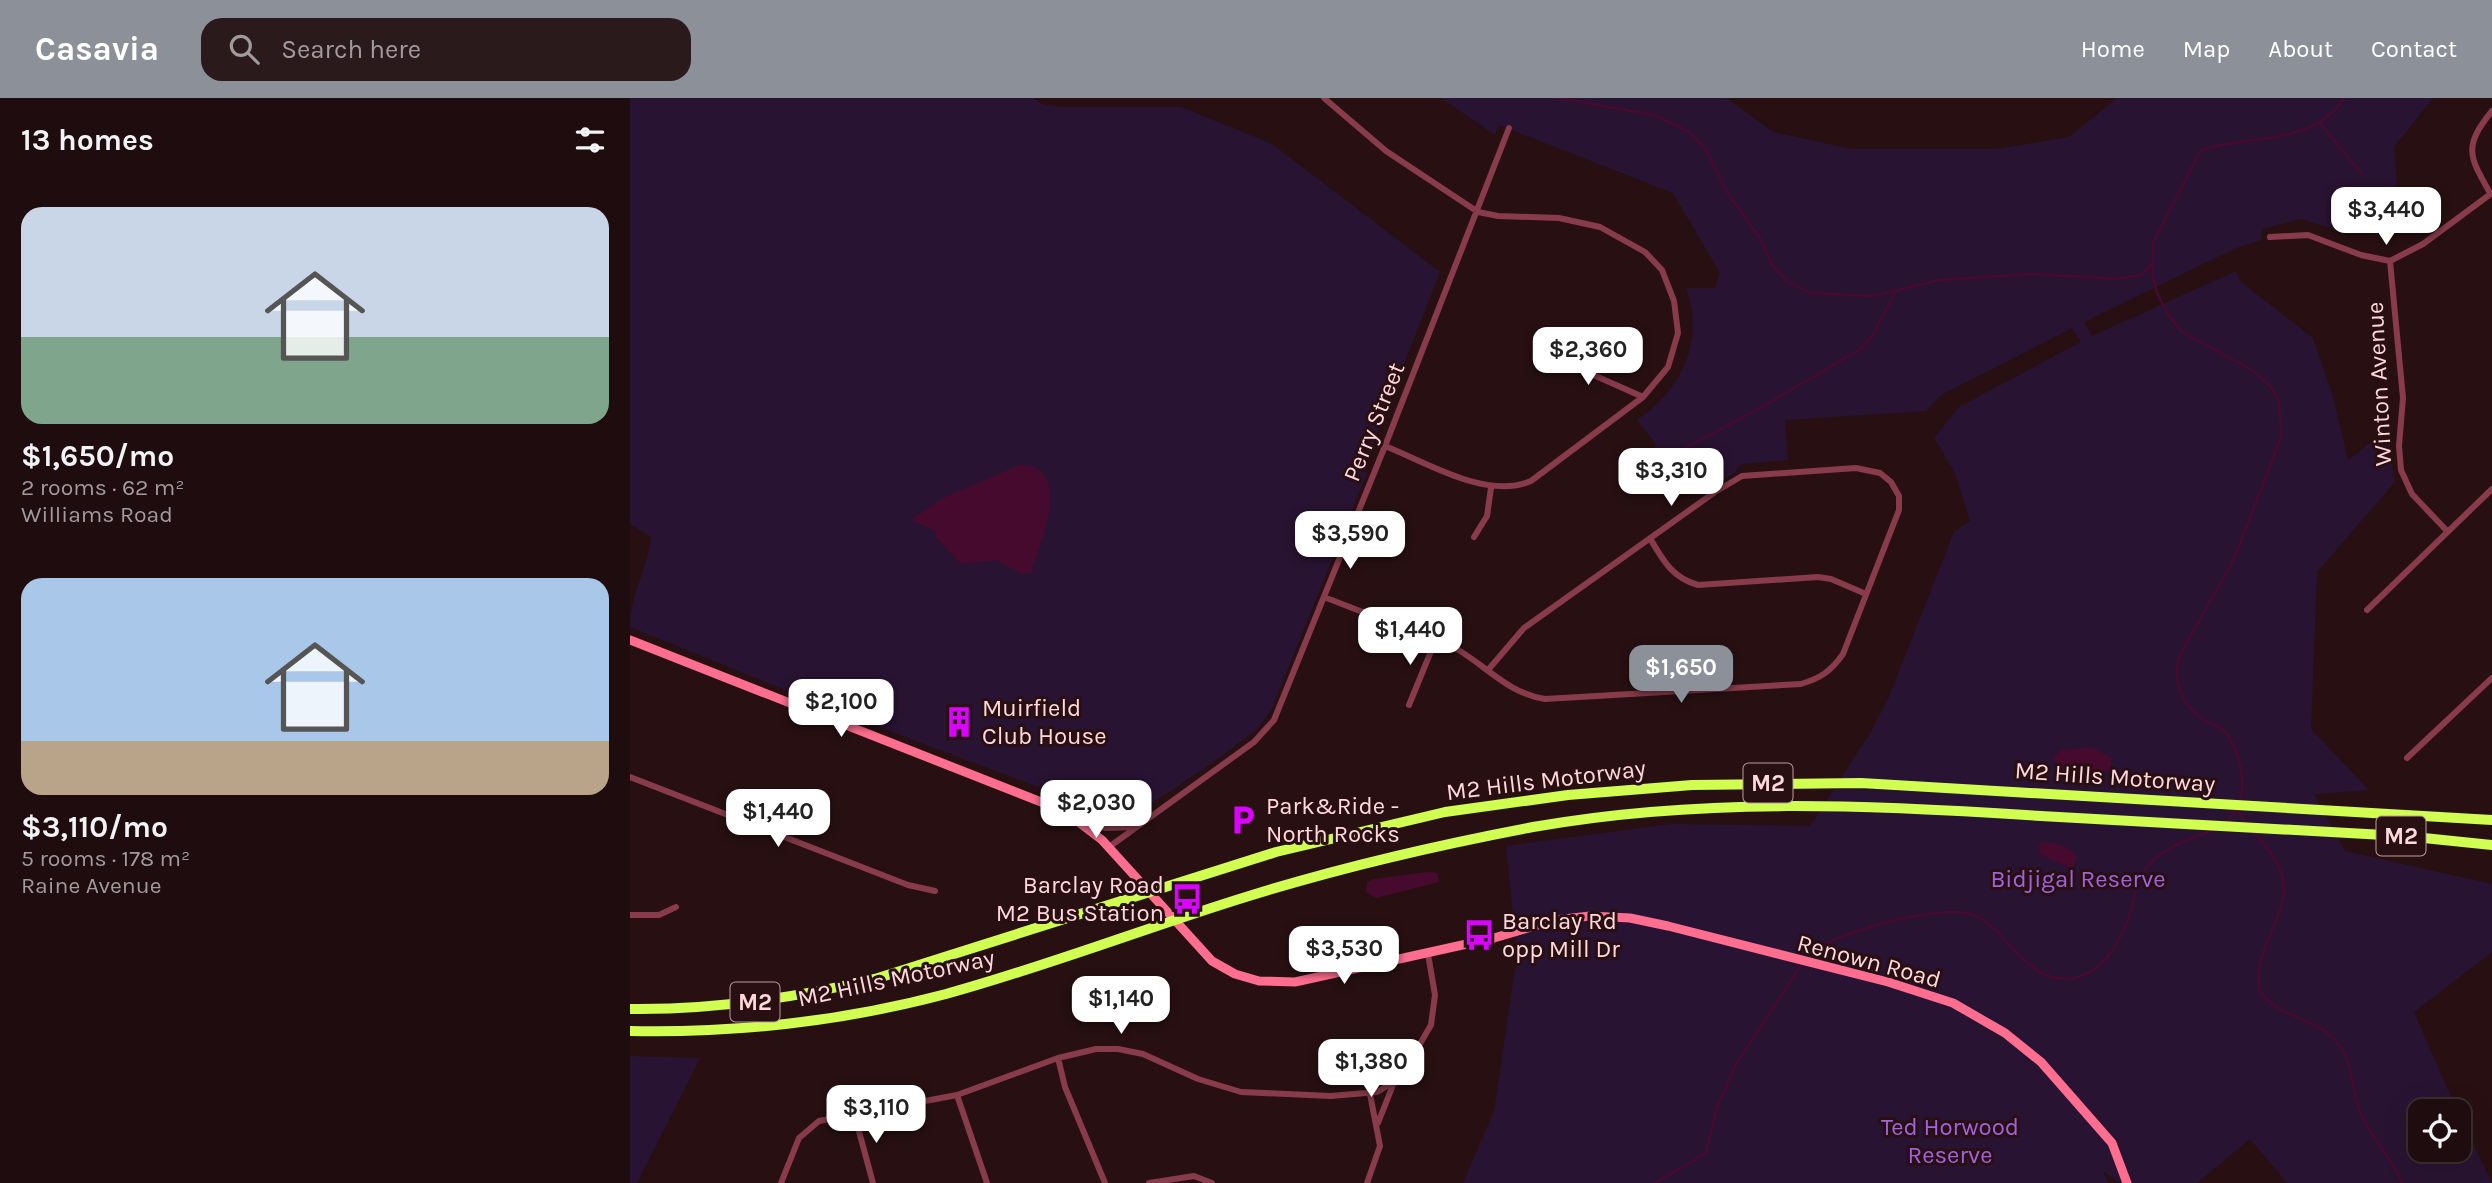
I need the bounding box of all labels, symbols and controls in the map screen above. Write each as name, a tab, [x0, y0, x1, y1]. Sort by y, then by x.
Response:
search box	[201, 18, 691, 81]
text: Casavia	[35, 30, 159, 68]
icon: search	[225, 30, 263, 68]
text: Search here	[281, 34, 421, 65]
text: Home	[2081, 35, 2145, 63]
text: Map	[2183, 35, 2230, 63]
text: About	[2268, 35, 2333, 63]
text: Contact	[2371, 35, 2457, 63]
icon: filters	[571, 121, 609, 159]
text: 13 homes	[21, 122, 154, 158]
pin: $3,440	[2329, 188, 2443, 247]
text: $3,440	[2347, 196, 2425, 223]
icon: home	[252, 253, 378, 379]
street label: Winton Avenue	[2361, 301, 2397, 467]
pin: $2,360	[1531, 328, 1645, 387]
text: $2,360	[1549, 336, 1627, 363]
street label: Perry Street	[1337, 358, 1411, 486]
text: $1,650/mo	[21, 438, 174, 474]
pin: $3,310	[1614, 448, 1728, 508]
text: $3,310	[1634, 457, 1708, 484]
text: 2 rooms · 62 m²	[21, 474, 185, 501]
text: Williams Road	[21, 501, 173, 528]
pin: $3,590	[1293, 512, 1407, 571]
text: $3,590	[1311, 520, 1389, 547]
pin: $1,440	[1353, 608, 1467, 667]
text: $1,440	[1374, 616, 1446, 643]
icon: home	[252, 624, 378, 750]
pin: $1,650	[1624, 646, 1738, 705]
text: $1,650	[1645, 654, 1717, 681]
pin: $2,100	[784, 680, 898, 739]
text: $2,100	[805, 688, 877, 715]
place label: Muirfield Club House	[982, 694, 1107, 750]
building icon: Muirfield Club House	[942, 705, 976, 739]
street label: M2 Hills Motorway	[1445, 754, 1647, 806]
street label: M2 Hills Motorway	[2014, 756, 2216, 798]
road number: M2	[1744, 764, 1792, 803]
pin: $2,030	[1039, 780, 1153, 840]
text: $2,030	[1057, 789, 1135, 816]
pin: $1,440	[721, 790, 835, 849]
place label: Park&Ride - North Rocks	[1266, 792, 1400, 848]
text: $1,440	[742, 798, 814, 825]
parking icon: Park&Ride - North Rocks	[1226, 803, 1260, 837]
text: $3,110/mo	[21, 809, 168, 845]
road number: M2	[2376, 816, 2426, 856]
text: 5 rooms · 178 m²	[21, 845, 190, 872]
park label: Bidjigal Reserve	[1990, 865, 2166, 893]
place label: Barclay Road M2 Bus Station	[996, 871, 1164, 927]
text: Raine Avenue	[21, 872, 161, 899]
bus stop icon: Barclay Road M2 Bus Station	[1170, 882, 1204, 916]
place label: Barclay Rd opp Mill Dr	[1502, 907, 1620, 963]
bus stop icon: Barclay Rd opp Mill Dr	[1462, 918, 1496, 952]
pin: $3,530	[1287, 926, 1401, 986]
street label: Renown Road	[1794, 928, 1944, 994]
text: $3,530	[1305, 935, 1383, 962]
street label: M2 Hills Motorway	[795, 943, 997, 1013]
pin: $1,140	[1064, 976, 1178, 1036]
road number: M2	[730, 982, 780, 1021]
text: $1,140	[1088, 985, 1154, 1012]
pin: $1,380	[1314, 1040, 1428, 1099]
text: $1,380	[1334, 1048, 1408, 1075]
pin: $3,110	[819, 1086, 933, 1145]
text: $3,110	[843, 1094, 909, 1121]
map controls	[2408, 1099, 2471, 1162]
button: locate	[2408, 1099, 2471, 1162]
park label: Ted Horwood Reserve	[1881, 1113, 2019, 1169]

